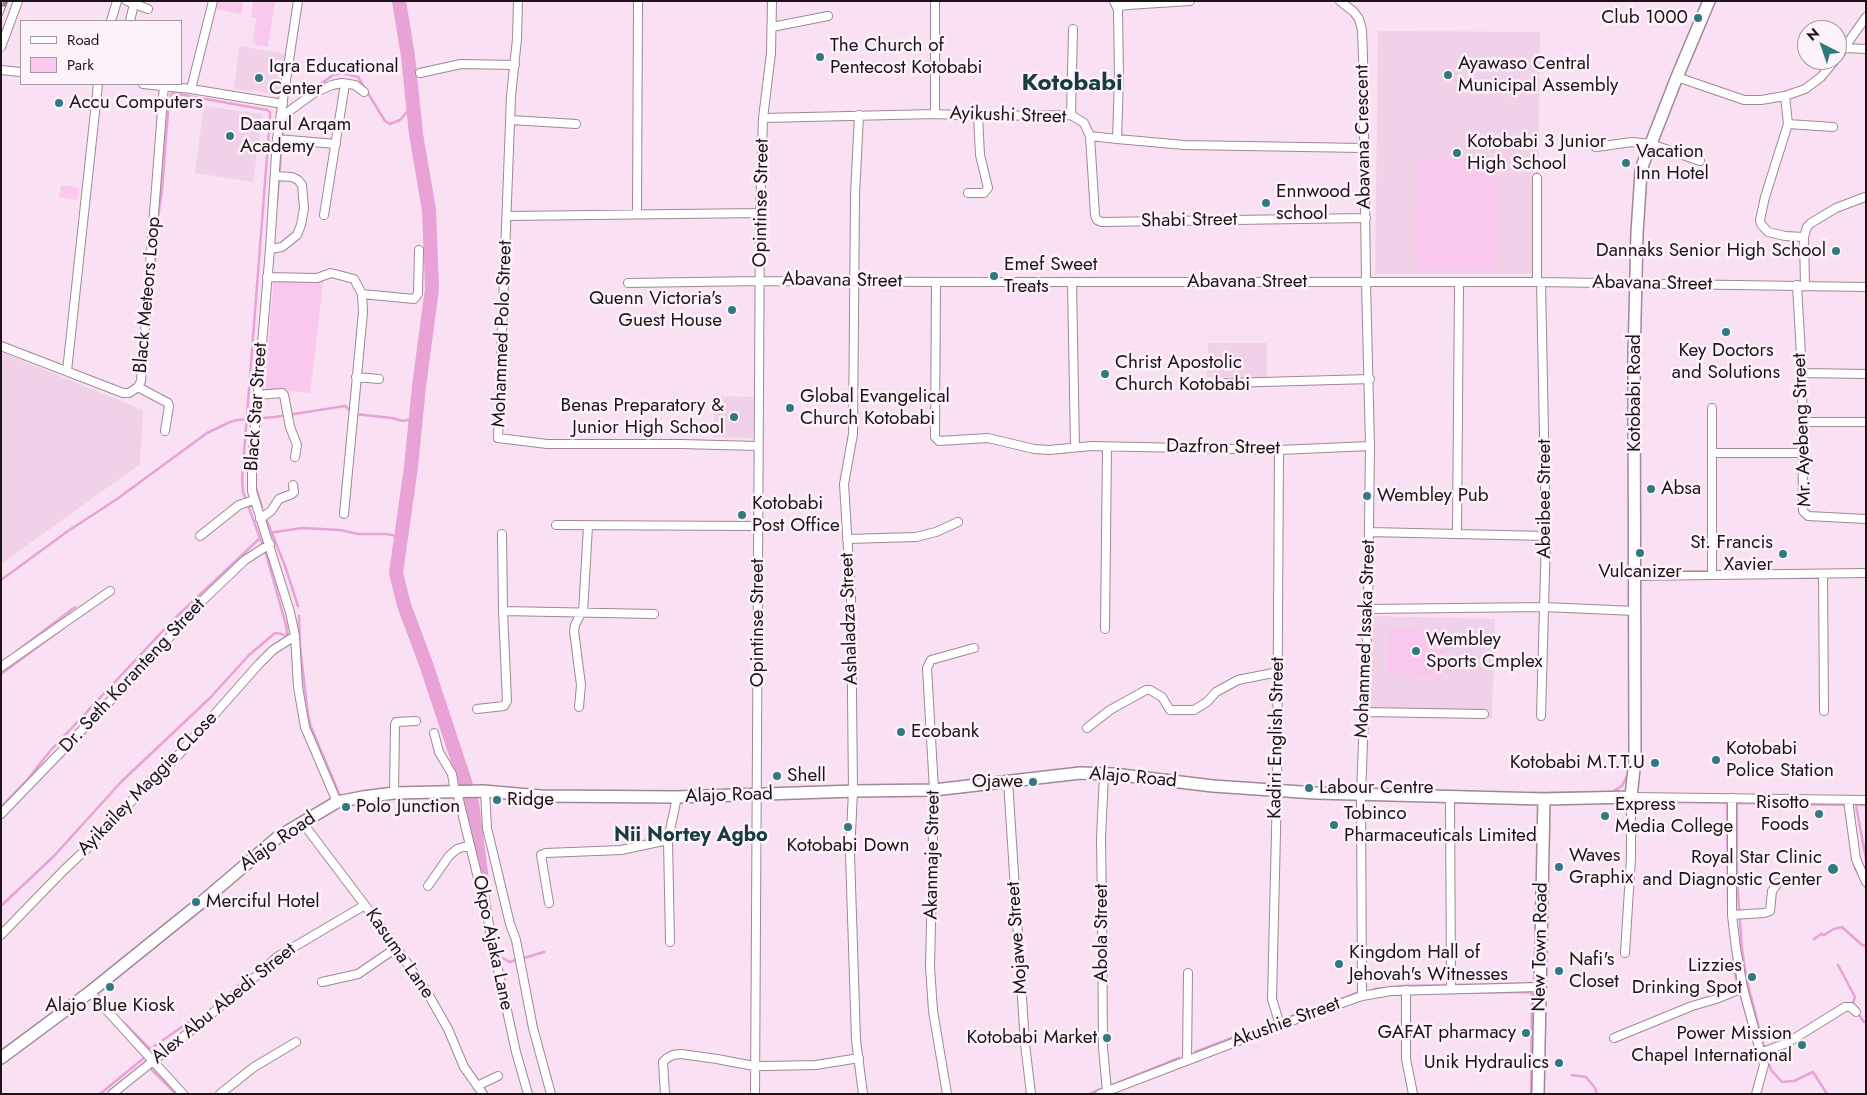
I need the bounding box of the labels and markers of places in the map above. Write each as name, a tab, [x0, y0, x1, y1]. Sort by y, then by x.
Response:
place label: Club 1000	[1601, 7, 1688, 29]
marker: Club 1000	[1692, 12, 1704, 24]
place label: The Church of Pentecost Kotobabi	[830, 35, 983, 79]
marker: The Church of Pentecost Kotobabi	[814, 51, 826, 63]
place label: Ayawaso Central Municipal Assembly	[1458, 53, 1618, 97]
place label: Iqra Educational Center	[269, 56, 399, 100]
marker: Ayawaso Central Municipal Assembly	[1442, 69, 1454, 81]
marker: Iqra Educational Center	[253, 72, 265, 84]
place label: Accu Computers	[69, 92, 203, 114]
marker: Accu Computers	[53, 97, 65, 109]
place label: Daarul Arqam Academy	[240, 114, 351, 158]
marker: Daarul Arqam Academy	[224, 130, 236, 142]
place label: Kotobabi 3 Junior High School	[1467, 131, 1606, 175]
place label: Vacation Inn Hotel	[1636, 141, 1709, 185]
marker: Kotobabi 3 Junior High School	[1451, 147, 1463, 159]
marker: Vacation Inn Hotel	[1620, 157, 1632, 169]
place label: Ennwood school	[1276, 181, 1351, 225]
marker: Ennwood school	[1260, 197, 1272, 209]
place label: Dannaks Senior High School	[1596, 240, 1826, 262]
marker: Dannaks Senior High School	[1830, 245, 1842, 257]
place label: Emef Sweet Treats	[1004, 254, 1097, 298]
marker: Emef Sweet Treats	[988, 270, 1000, 282]
place label: Quenn Victoria's Guest House	[589, 288, 722, 332]
marker: Quenn Victoria's Guest House	[726, 304, 738, 316]
marker: Key Doctors and Solutions	[1720, 326, 1732, 338]
place label: Key Doctors and Solutions	[1672, 340, 1780, 384]
place label: Christ Apostolic Church Kotobabi	[1115, 352, 1250, 396]
marker: Christ Apostolic Church Kotobabi	[1099, 368, 1111, 380]
place label: Global Evangelical Church Kotobabi	[800, 386, 950, 430]
place label: Benas Preparatory & Junior High School	[561, 395, 724, 439]
marker: Global Evangelical Church Kotobabi	[784, 402, 796, 414]
marker: Benas Preparatory & Junior High School	[728, 411, 740, 423]
place label: Absa	[1661, 478, 1701, 500]
marker: Absa	[1645, 483, 1657, 495]
place label: Wembley Pub	[1377, 485, 1488, 507]
marker: Wembley Pub	[1361, 490, 1373, 502]
place label: Kotobabi Post Office	[752, 493, 840, 537]
marker: Kotobabi Post Office	[736, 509, 748, 521]
place label: St. Francis Xavier	[1690, 532, 1773, 576]
marker: Vulcanizer	[1634, 547, 1646, 559]
marker: St. Francis Xavier	[1777, 548, 1789, 560]
place label: Vulcanizer	[1598, 561, 1682, 583]
place label: Wembley Sports Cmplex	[1426, 629, 1543, 673]
marker: Wembley Sports Cmplex	[1410, 645, 1422, 657]
place label: Ecobank	[911, 721, 979, 743]
marker: Ecobank	[895, 726, 907, 738]
place label: Kotobabi Police Station	[1726, 738, 1834, 782]
place label: Kotobabi M.T.T.U	[1510, 752, 1645, 774]
marker: Kotobabi Police Station	[1710, 754, 1722, 766]
marker: Kotobabi M.T.T.U	[1649, 757, 1661, 769]
place label: Shell	[787, 765, 826, 787]
marker: Shell	[771, 770, 783, 782]
place label: Ojawe	[972, 771, 1023, 793]
marker: Ojawe	[1027, 776, 1039, 788]
place label: Labour Centre	[1319, 777, 1433, 799]
marker: Labour Centre	[1303, 782, 1315, 794]
place label: Ridge	[507, 789, 554, 811]
place label: Risotto Foods	[1756, 792, 1809, 836]
marker: Ridge	[491, 794, 503, 806]
place label: Express Media College	[1615, 794, 1733, 838]
place label: Polo Junction	[356, 796, 460, 818]
marker: Polo Junction	[340, 801, 352, 813]
place label: Tobinco Pharmaceuticals Limited	[1344, 803, 1537, 847]
marker: Risotto Foods	[1813, 808, 1825, 820]
marker: Express Media College	[1599, 810, 1611, 822]
marker: Tobinco Pharmaceuticals Limited	[1328, 819, 1340, 831]
marker: Kotobabi Down	[842, 821, 854, 833]
place label: Kotobabi Down	[787, 835, 909, 857]
place label: Waves Graphix	[1569, 845, 1633, 889]
place label: Royal Star Clinic and Diagnostic Center	[1643, 847, 1822, 891]
marker: Waves Graphix	[1553, 861, 1565, 873]
marker: Royal Star Clinic and Diagnostic Center	[1826, 862, 1840, 876]
place label: Merciful Hotel	[206, 891, 320, 913]
marker: Merciful Hotel	[190, 896, 202, 908]
place label: Kingdom Hall of Jehovah's Witnesses	[1349, 942, 1508, 986]
place label: Nafi's Closet	[1569, 949, 1619, 993]
place label: Lizzies Drinking Spot	[1632, 955, 1742, 999]
marker: Kingdom Hall of Jehovah's Witnesses	[1333, 958, 1345, 970]
marker: Nafi's Closet	[1553, 965, 1565, 977]
marker: Lizzies Drinking Spot	[1746, 971, 1758, 983]
marker: Alajo Blue Kiosk	[104, 981, 116, 993]
place label: Alajo Blue Kiosk	[45, 995, 175, 1017]
place label: GAFAT pharmacy	[1378, 1022, 1516, 1044]
place label: Power Mission Chapel International	[1631, 1023, 1792, 1067]
place label: Kotobabi Market	[967, 1027, 1097, 1049]
marker: GAFAT pharmacy	[1520, 1027, 1532, 1039]
marker: Kotobabi Market	[1101, 1032, 1113, 1044]
marker: Power Mission Chapel International	[1796, 1039, 1808, 1051]
place label: Unik Hydraulics	[1424, 1052, 1549, 1074]
marker: Unik Hydraulics	[1553, 1057, 1565, 1069]

